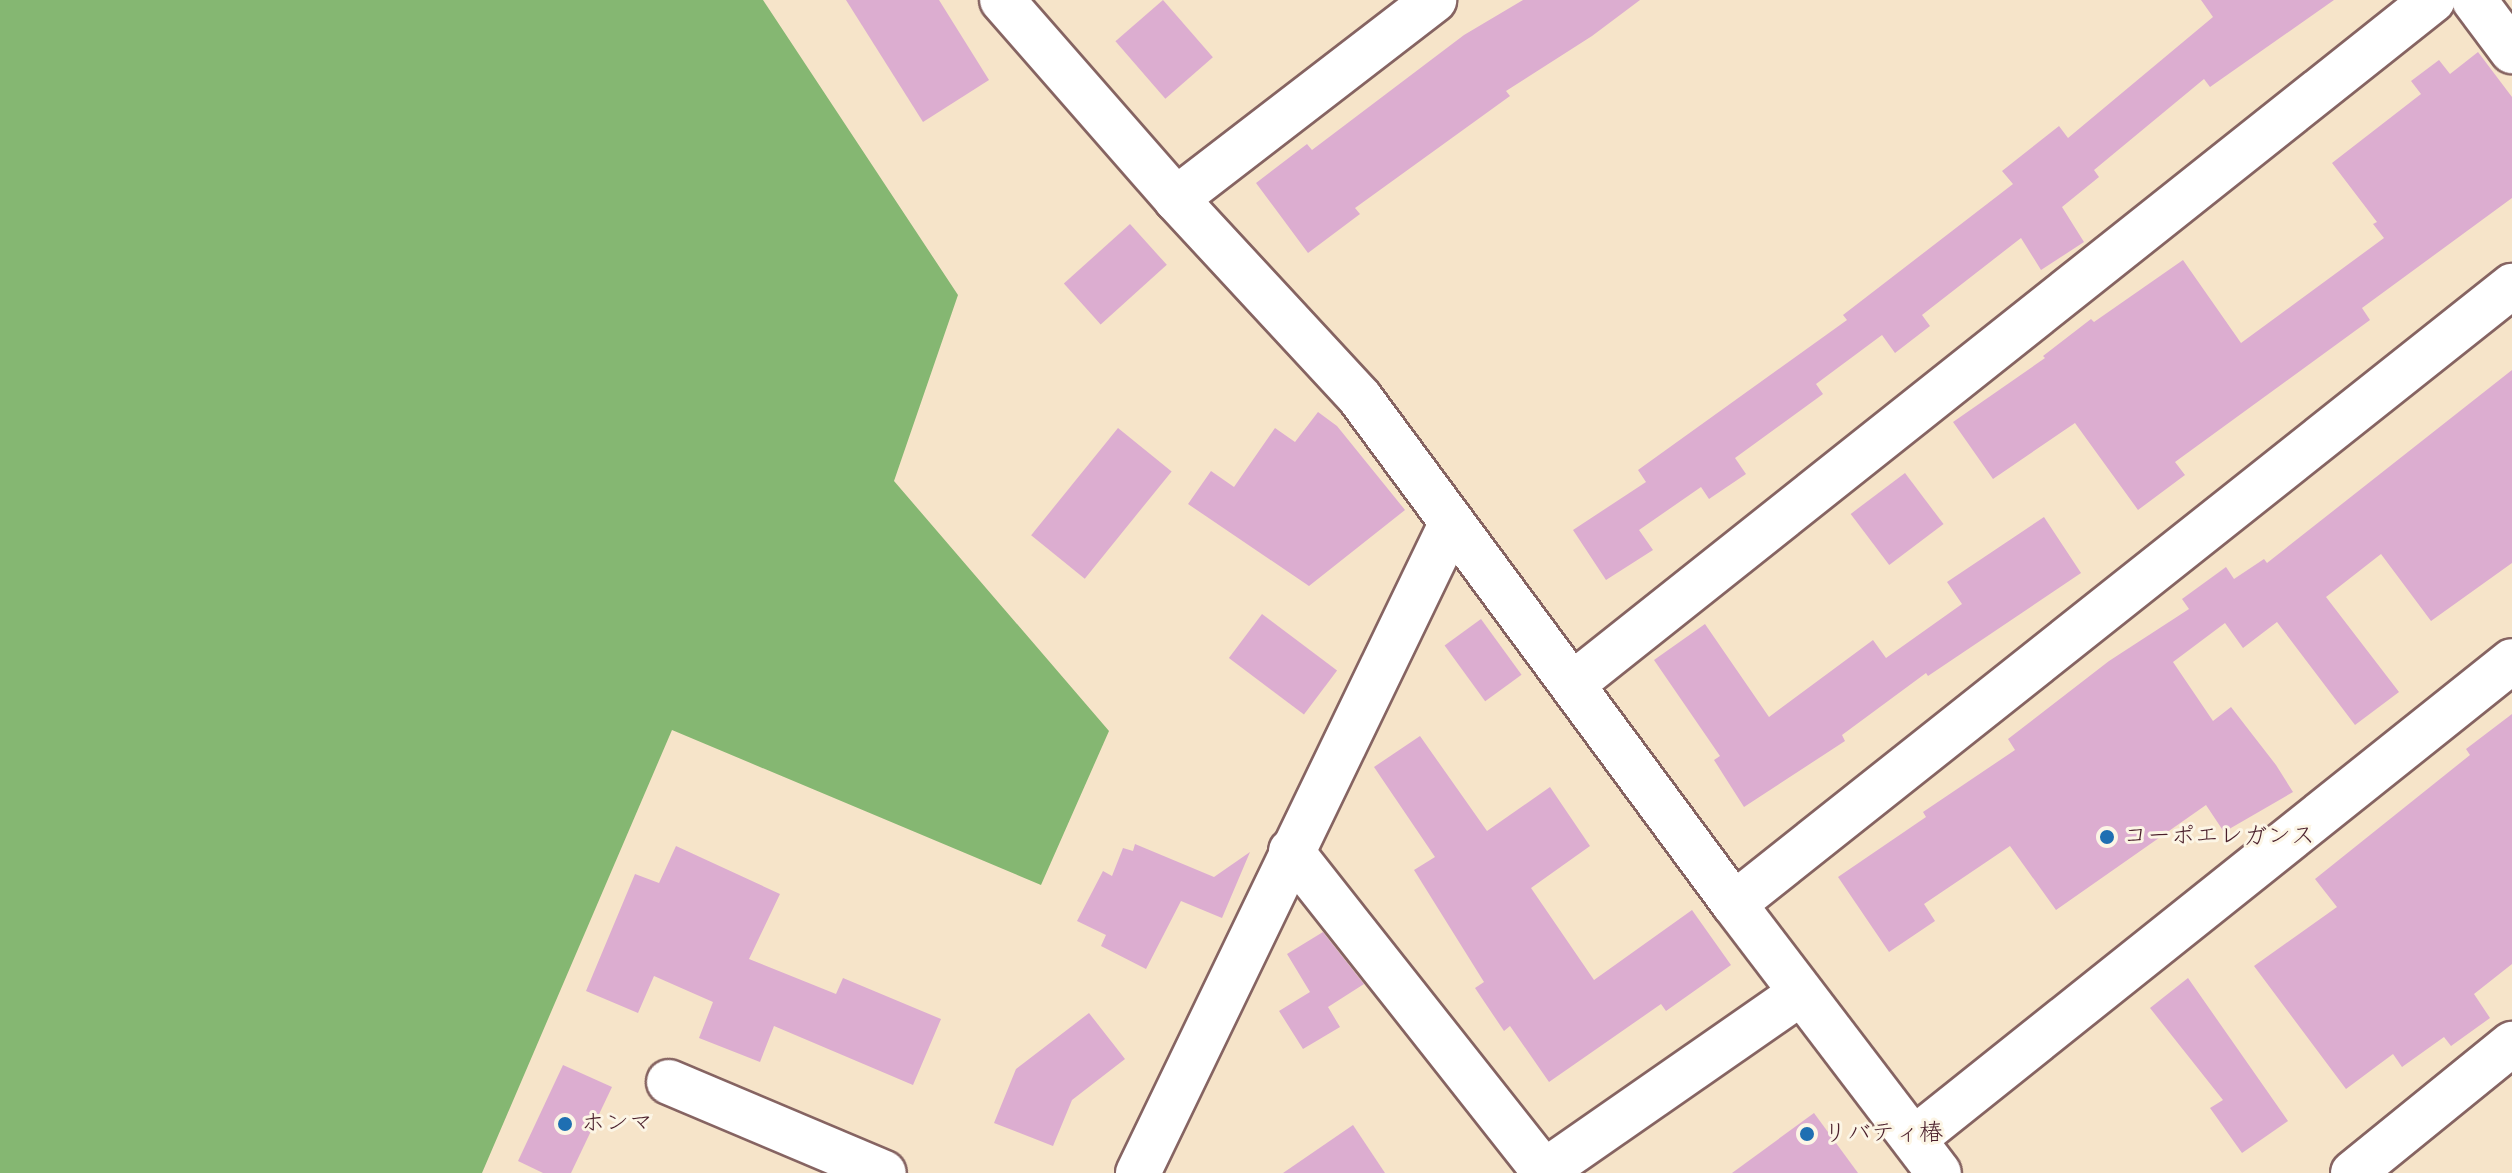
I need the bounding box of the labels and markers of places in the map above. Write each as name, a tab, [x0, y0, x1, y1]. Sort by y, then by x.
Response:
place label: コーポエレガンス	[2123, 823, 2315, 851]
marker: コーポエレガンス	[2098, 828, 2116, 846]
place label: ホンマ	[581, 1110, 653, 1138]
marker: ホンマ	[556, 1115, 574, 1133]
place label: リバティ椿	[1823, 1120, 1943, 1148]
marker: リバティ椿	[1798, 1125, 1816, 1143]

